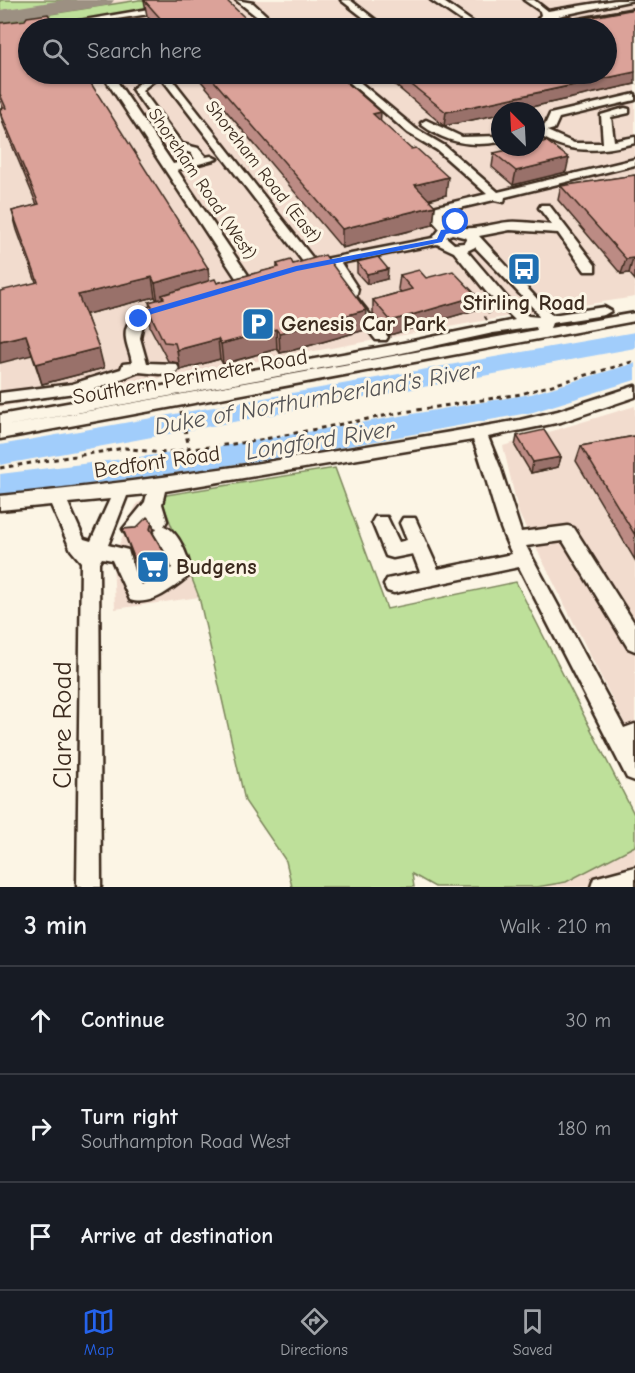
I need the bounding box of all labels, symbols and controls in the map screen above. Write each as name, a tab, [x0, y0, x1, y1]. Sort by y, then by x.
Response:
search box	[18, 18, 617, 84]
icon: search	[39, 35, 72, 68]
text: Search here	[87, 38, 202, 64]
street label: Shoreham Road (East)	[201, 97, 325, 247]
north arrow	[491, 102, 545, 156]
street label: Shoreham Road (West)	[143, 104, 261, 264]
route start	[442, 208, 468, 234]
bus stop icon: Stirling Road	[506, 251, 542, 287]
place label: Stirling Road	[463, 290, 585, 316]
route end	[125, 305, 151, 331]
parking icon: Genesis Car Park	[240, 306, 276, 342]
place label: Genesis Car Park	[281, 311, 446, 337]
street label: Southern Perimeter Road	[71, 344, 309, 410]
water label: Duke of Northumberland's River	[152, 355, 483, 440]
water label: Longford River	[244, 414, 398, 466]
street label: Bedfont Road	[92, 440, 222, 484]
supermarket icon: Budgens	[135, 549, 171, 585]
place label: Budgens	[176, 554, 256, 580]
street label: Clare Road	[47, 661, 78, 789]
text: 3 min	[24, 911, 87, 941]
text: Walk · 210 m	[500, 915, 611, 938]
icon: ahead	[24, 1004, 57, 1037]
text: Continue	[81, 1007, 164, 1033]
text: 30 m	[565, 1009, 611, 1032]
text: Turn right	[81, 1104, 178, 1130]
icon: right	[24, 1112, 57, 1145]
text: 180 m	[557, 1117, 611, 1140]
text: Southampton Road West	[81, 1130, 290, 1153]
icon: arrive	[24, 1220, 57, 1253]
text: Arrive at destination	[81, 1223, 273, 1249]
tab: Map	[82, 1305, 115, 1359]
tab: Directions	[280, 1305, 348, 1359]
tab: Saved	[513, 1305, 553, 1359]

